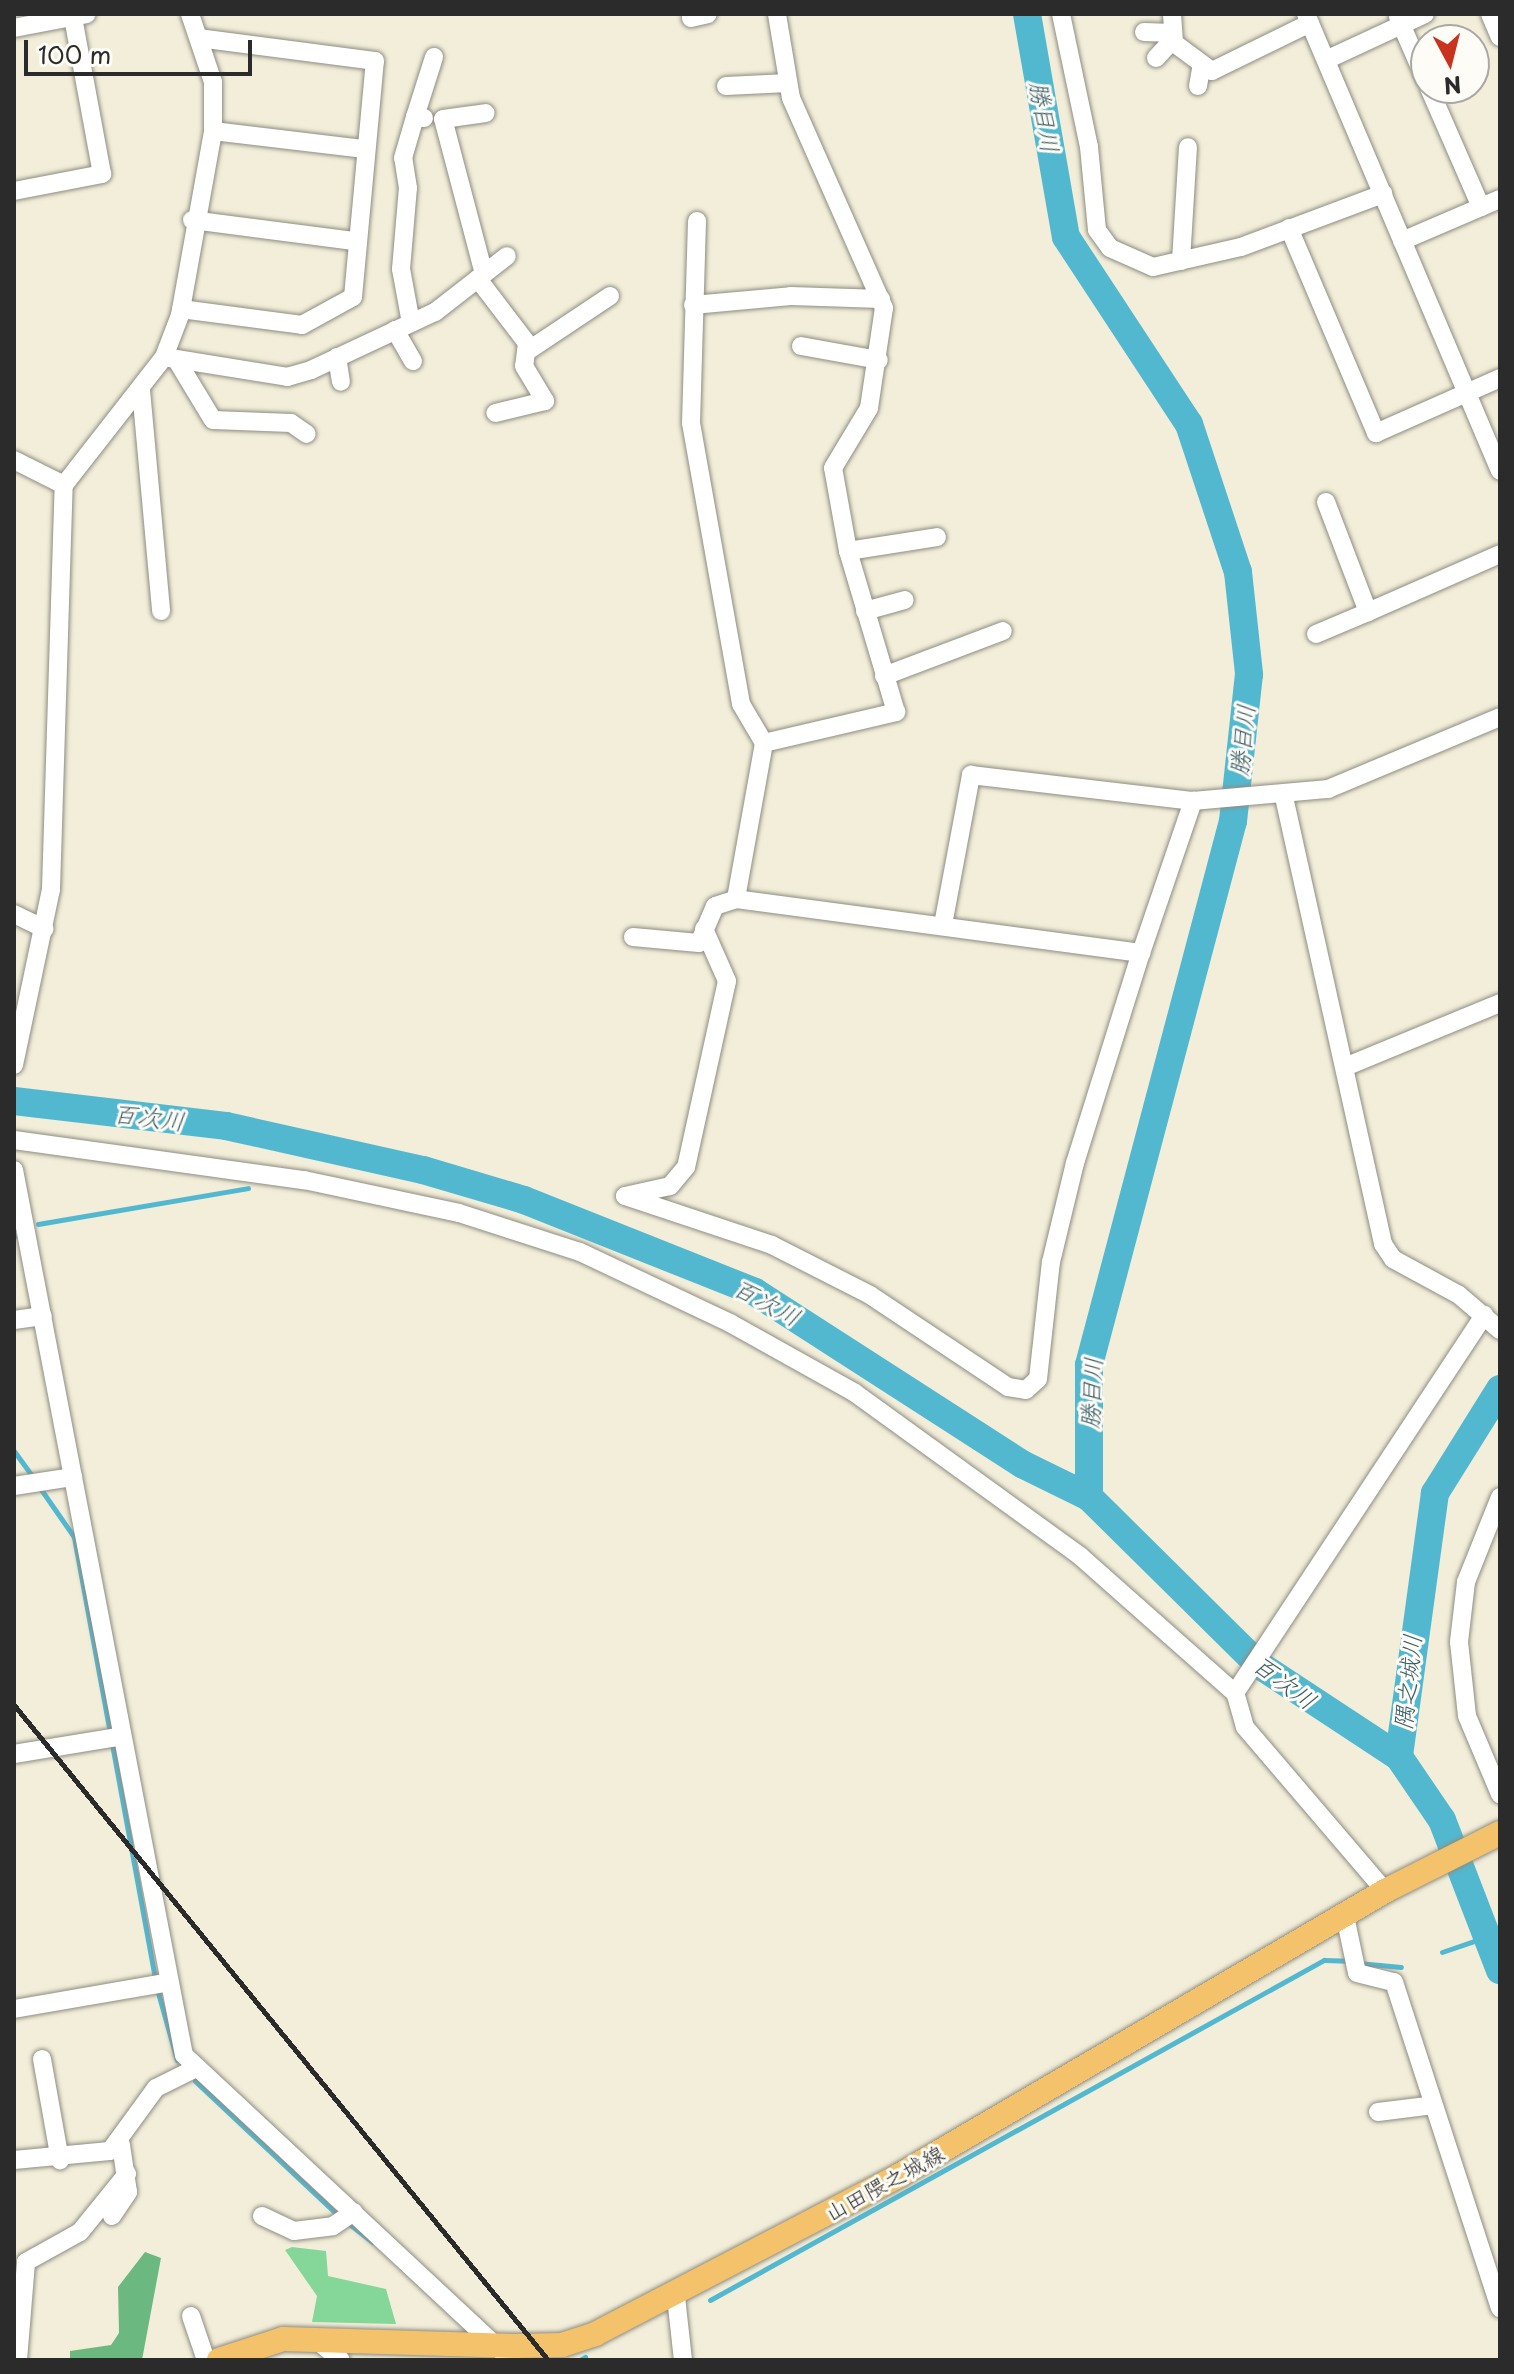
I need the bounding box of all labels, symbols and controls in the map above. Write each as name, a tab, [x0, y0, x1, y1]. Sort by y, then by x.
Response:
scale bar	[28, 24, 256, 74]
north arrow	[1410, 24, 1490, 104]
text: 100 m	[38, 36, 111, 72]
text: N	[1442, 69, 1463, 104]
water label: 勝目川	[1025, 79, 1065, 155]
water label: 勝目川	[1224, 703, 1260, 777]
water label: 百次川	[112, 1098, 186, 1136]
water label: 百次川	[728, 1272, 806, 1332]
water label: 勝目川	[1075, 1356, 1107, 1430]
water label: 隅之城川	[1388, 1633, 1426, 1731]
water label: 百次川	[1248, 1649, 1322, 1715]
street label: 山田隈之城線	[820, 2138, 948, 2226]

